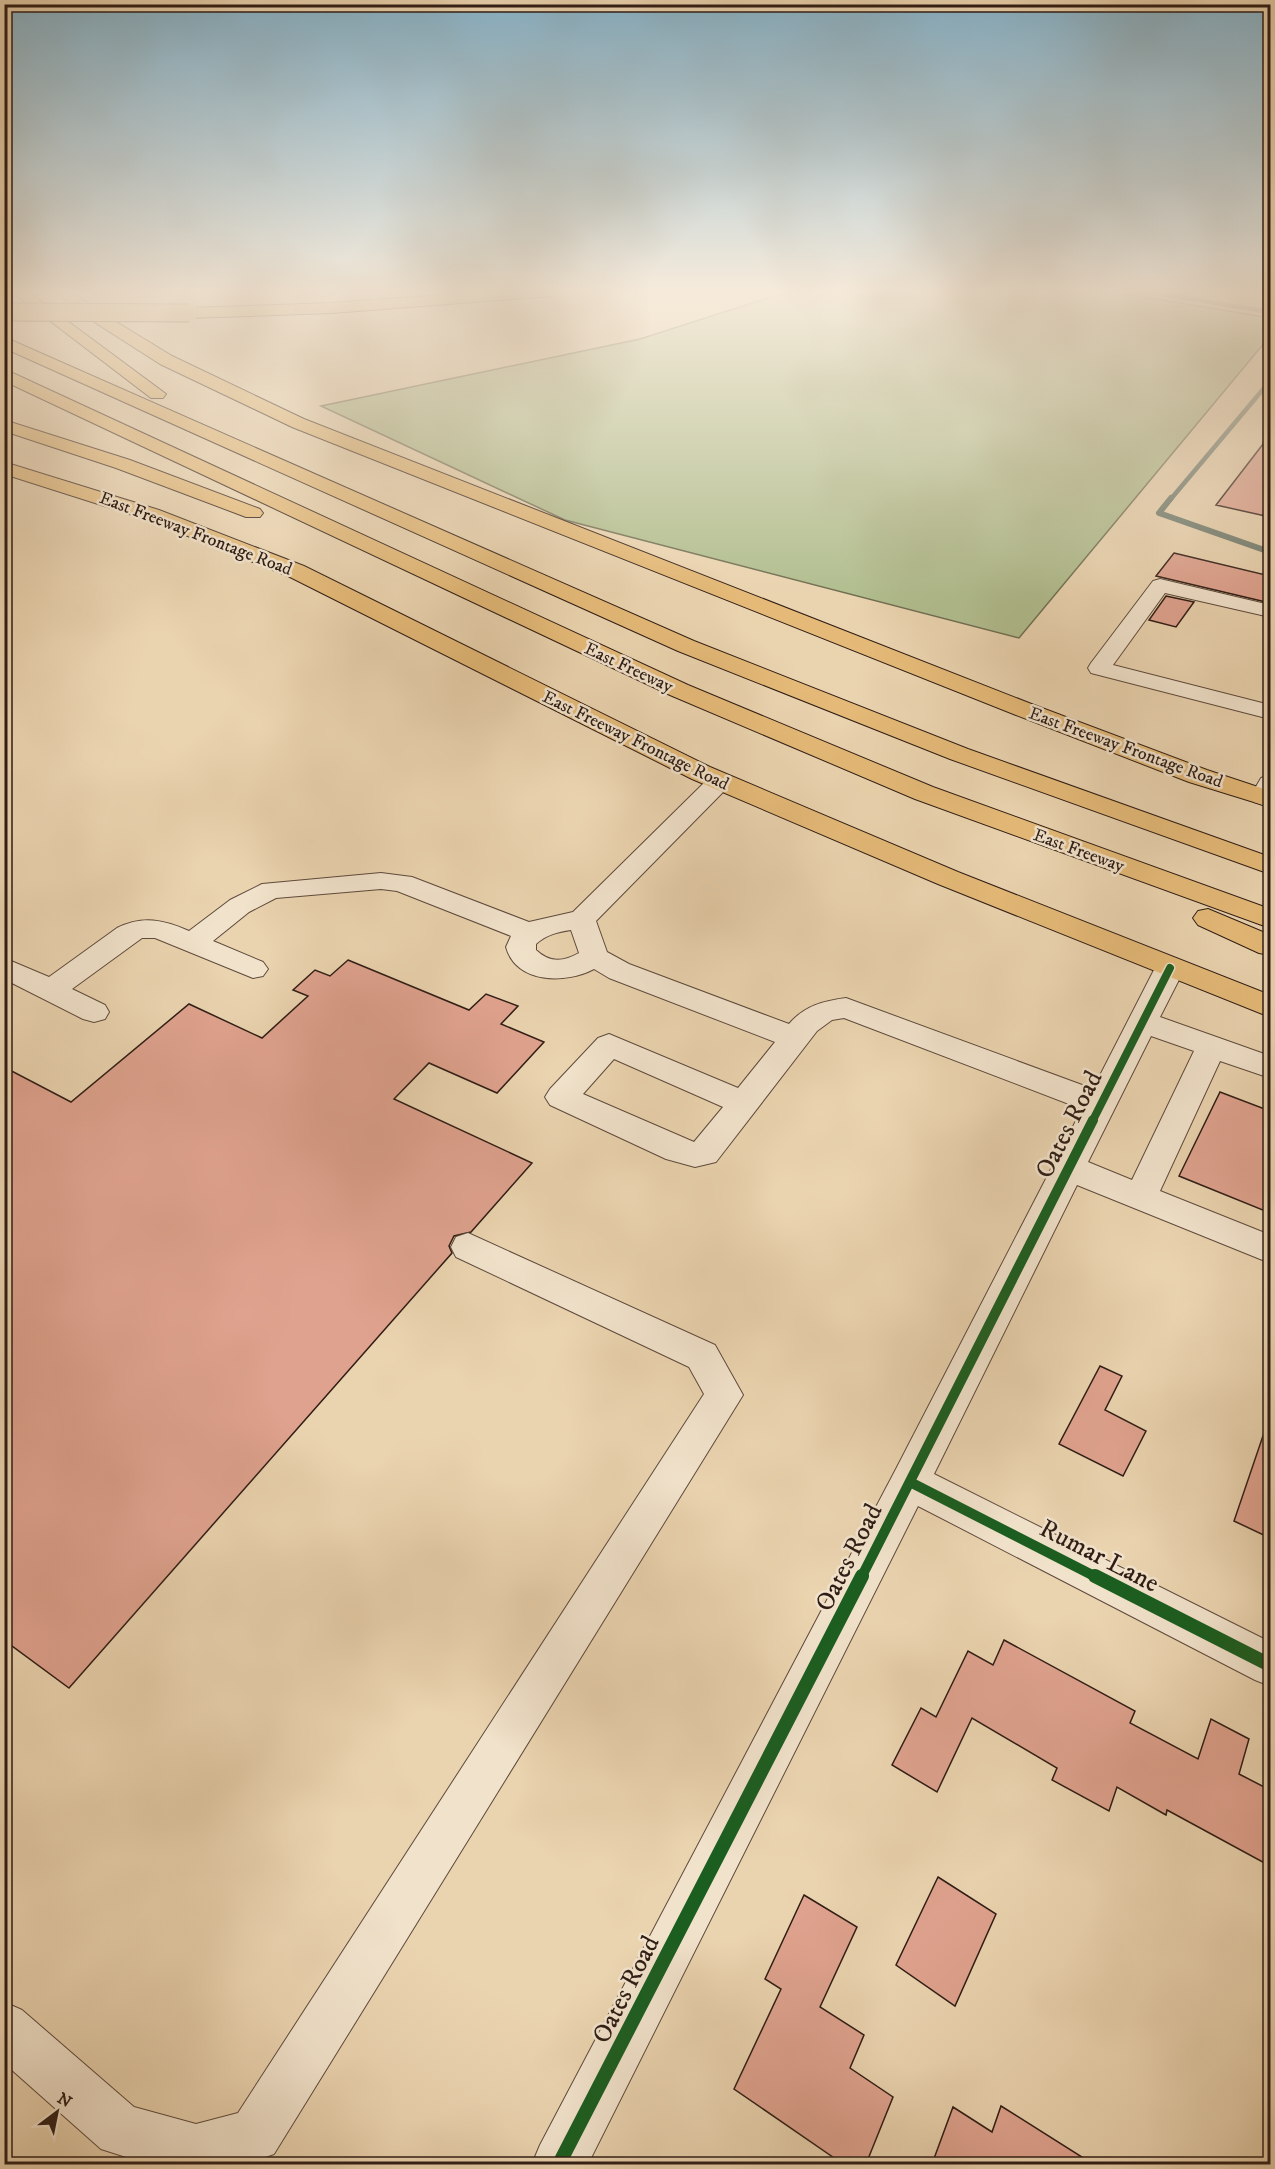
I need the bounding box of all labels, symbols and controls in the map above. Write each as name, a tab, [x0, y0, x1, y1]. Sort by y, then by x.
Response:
street label: East Freeway Frontage Road	[96, 487, 295, 581]
street label: East Freeway	[581, 638, 677, 698]
street label: East Freeway Frontage Road	[539, 686, 732, 796]
street label: East Freeway Frontage Road	[1026, 703, 1226, 793]
street label: East Freeway	[1030, 824, 1128, 878]
street label: Oates Road	[1028, 1065, 1111, 1184]
street label: Oates Road	[808, 1498, 891, 1617]
street label: Rumar Lane	[1034, 1512, 1165, 1600]
street label: Oates Road	[585, 1930, 668, 2049]
north arrow	[27, 2082, 87, 2142]
text: N	[54, 2088, 75, 2112]

